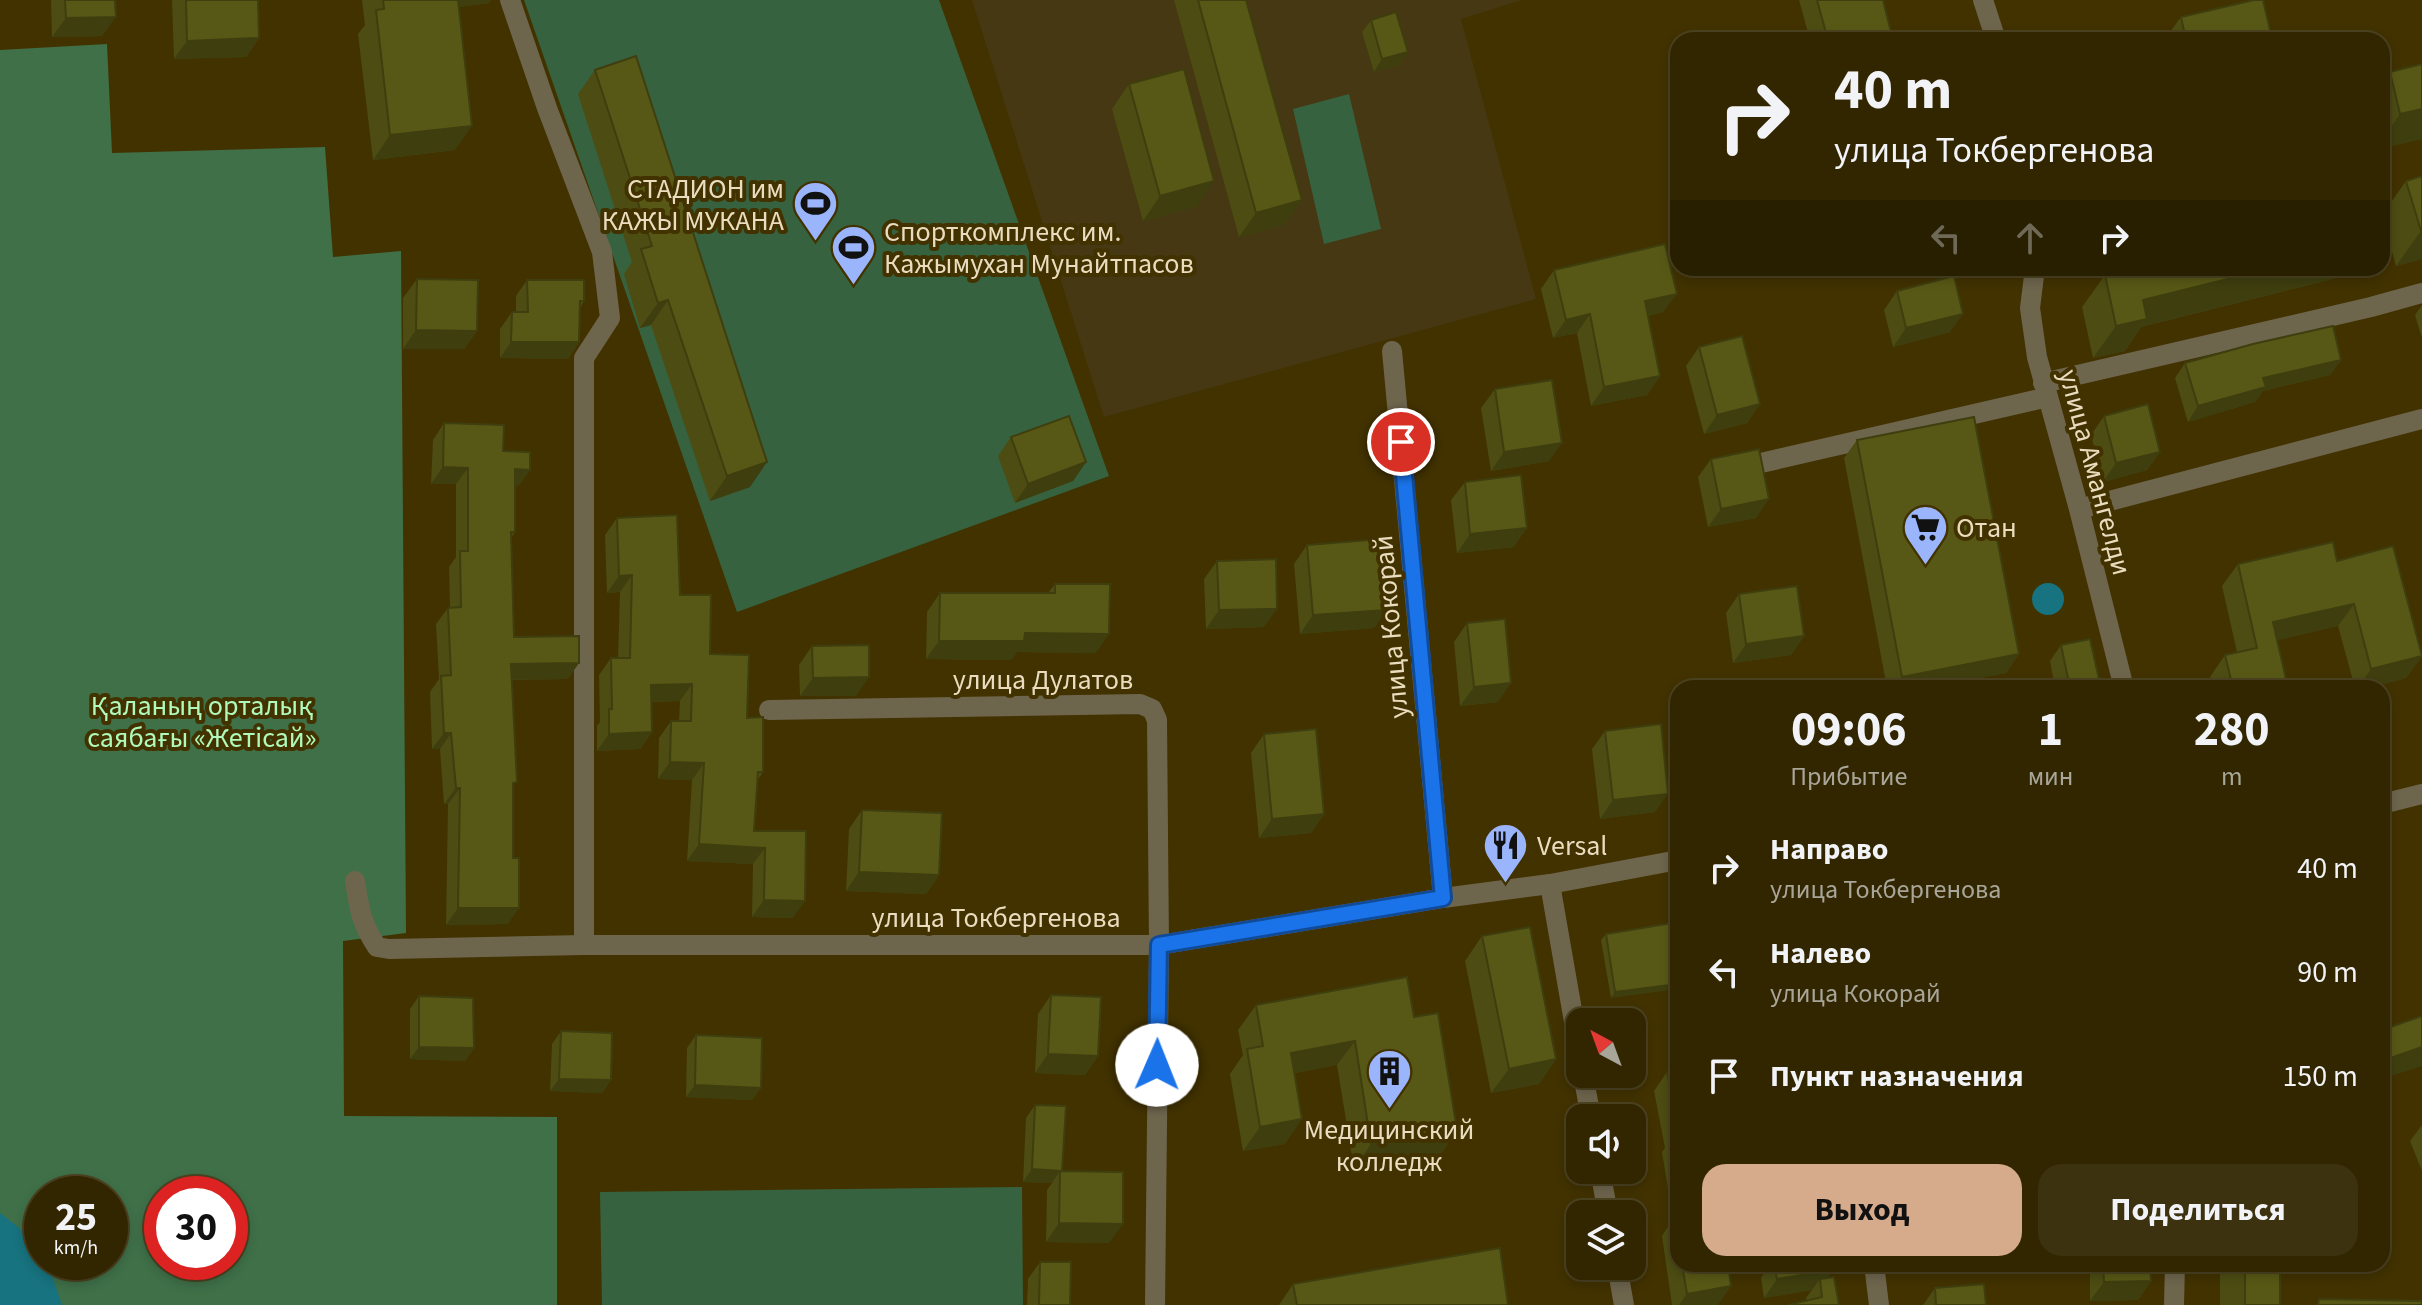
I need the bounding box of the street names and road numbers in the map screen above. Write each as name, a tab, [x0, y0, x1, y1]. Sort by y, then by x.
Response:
street label: улица Амангелди	[2048, 365, 2142, 580]
street label: улица Кокорай	[1363, 534, 1419, 720]
street label: улица Дулатов	[953, 660, 1133, 700]
street label: улица Токбергенова	[871, 898, 1121, 938]

